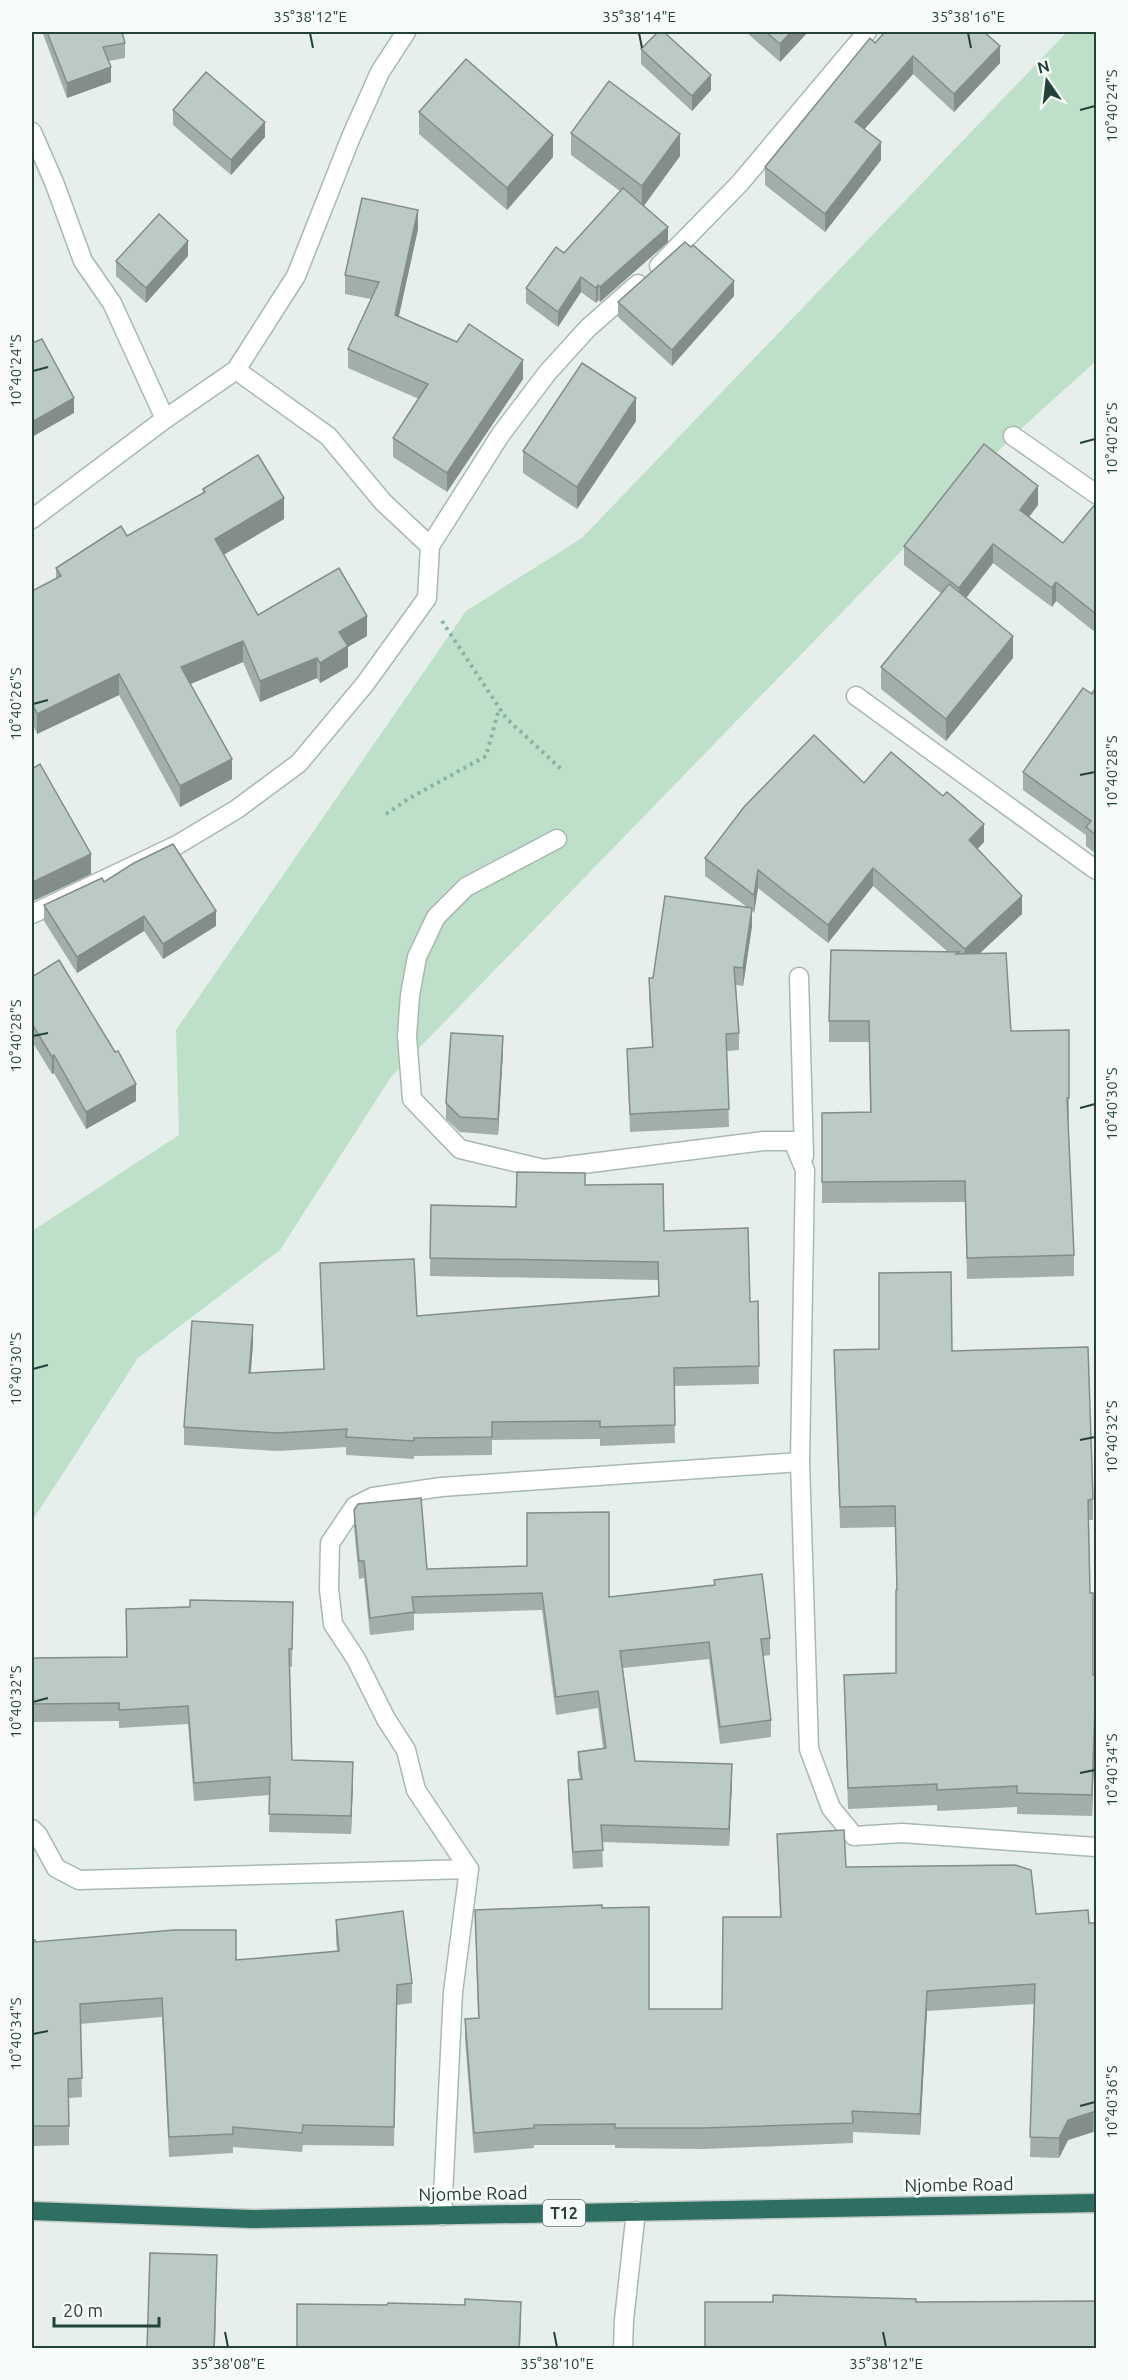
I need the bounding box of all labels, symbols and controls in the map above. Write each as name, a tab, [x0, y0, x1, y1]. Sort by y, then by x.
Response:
text: 35°38'12"E	[273, 8, 347, 25]
text: 35°38'14"E	[602, 8, 676, 25]
text: 35°38'16"E	[931, 8, 1005, 25]
north arrow	[1017, 51, 1077, 111]
text: N	[1035, 56, 1051, 77]
text: 10°40'24"S	[1103, 69, 1120, 143]
text: 10°40'24"S	[7, 334, 24, 408]
text: 10°40'26"S	[1103, 402, 1120, 476]
text: 10°40'26"S	[7, 667, 24, 741]
text: 10°40'28"S	[1103, 735, 1120, 809]
text: 10°40'28"S	[7, 999, 24, 1073]
text: 10°40'30"S	[1103, 1067, 1120, 1141]
text: 10°40'30"S	[7, 1332, 24, 1406]
text: 10°40'32"S	[1103, 1400, 1120, 1474]
text: 10°40'32"S	[7, 1665, 24, 1739]
text: 10°40'34"S	[1103, 1733, 1120, 1807]
text: 10°40'34"S	[7, 1997, 24, 2071]
text: 10°40'36"S	[1103, 2065, 1120, 2139]
street label: Njombe Road	[904, 2173, 1014, 2195]
street label: Njombe Road	[418, 2182, 528, 2204]
road number: T12	[543, 2200, 585, 2226]
scale bar	[54, 2290, 159, 2328]
text: 20 m	[63, 2300, 103, 2320]
text: 35°38'08"E	[191, 2355, 265, 2372]
text: 35°38'10"E	[520, 2355, 594, 2372]
text: 35°38'12"E	[849, 2355, 923, 2372]

